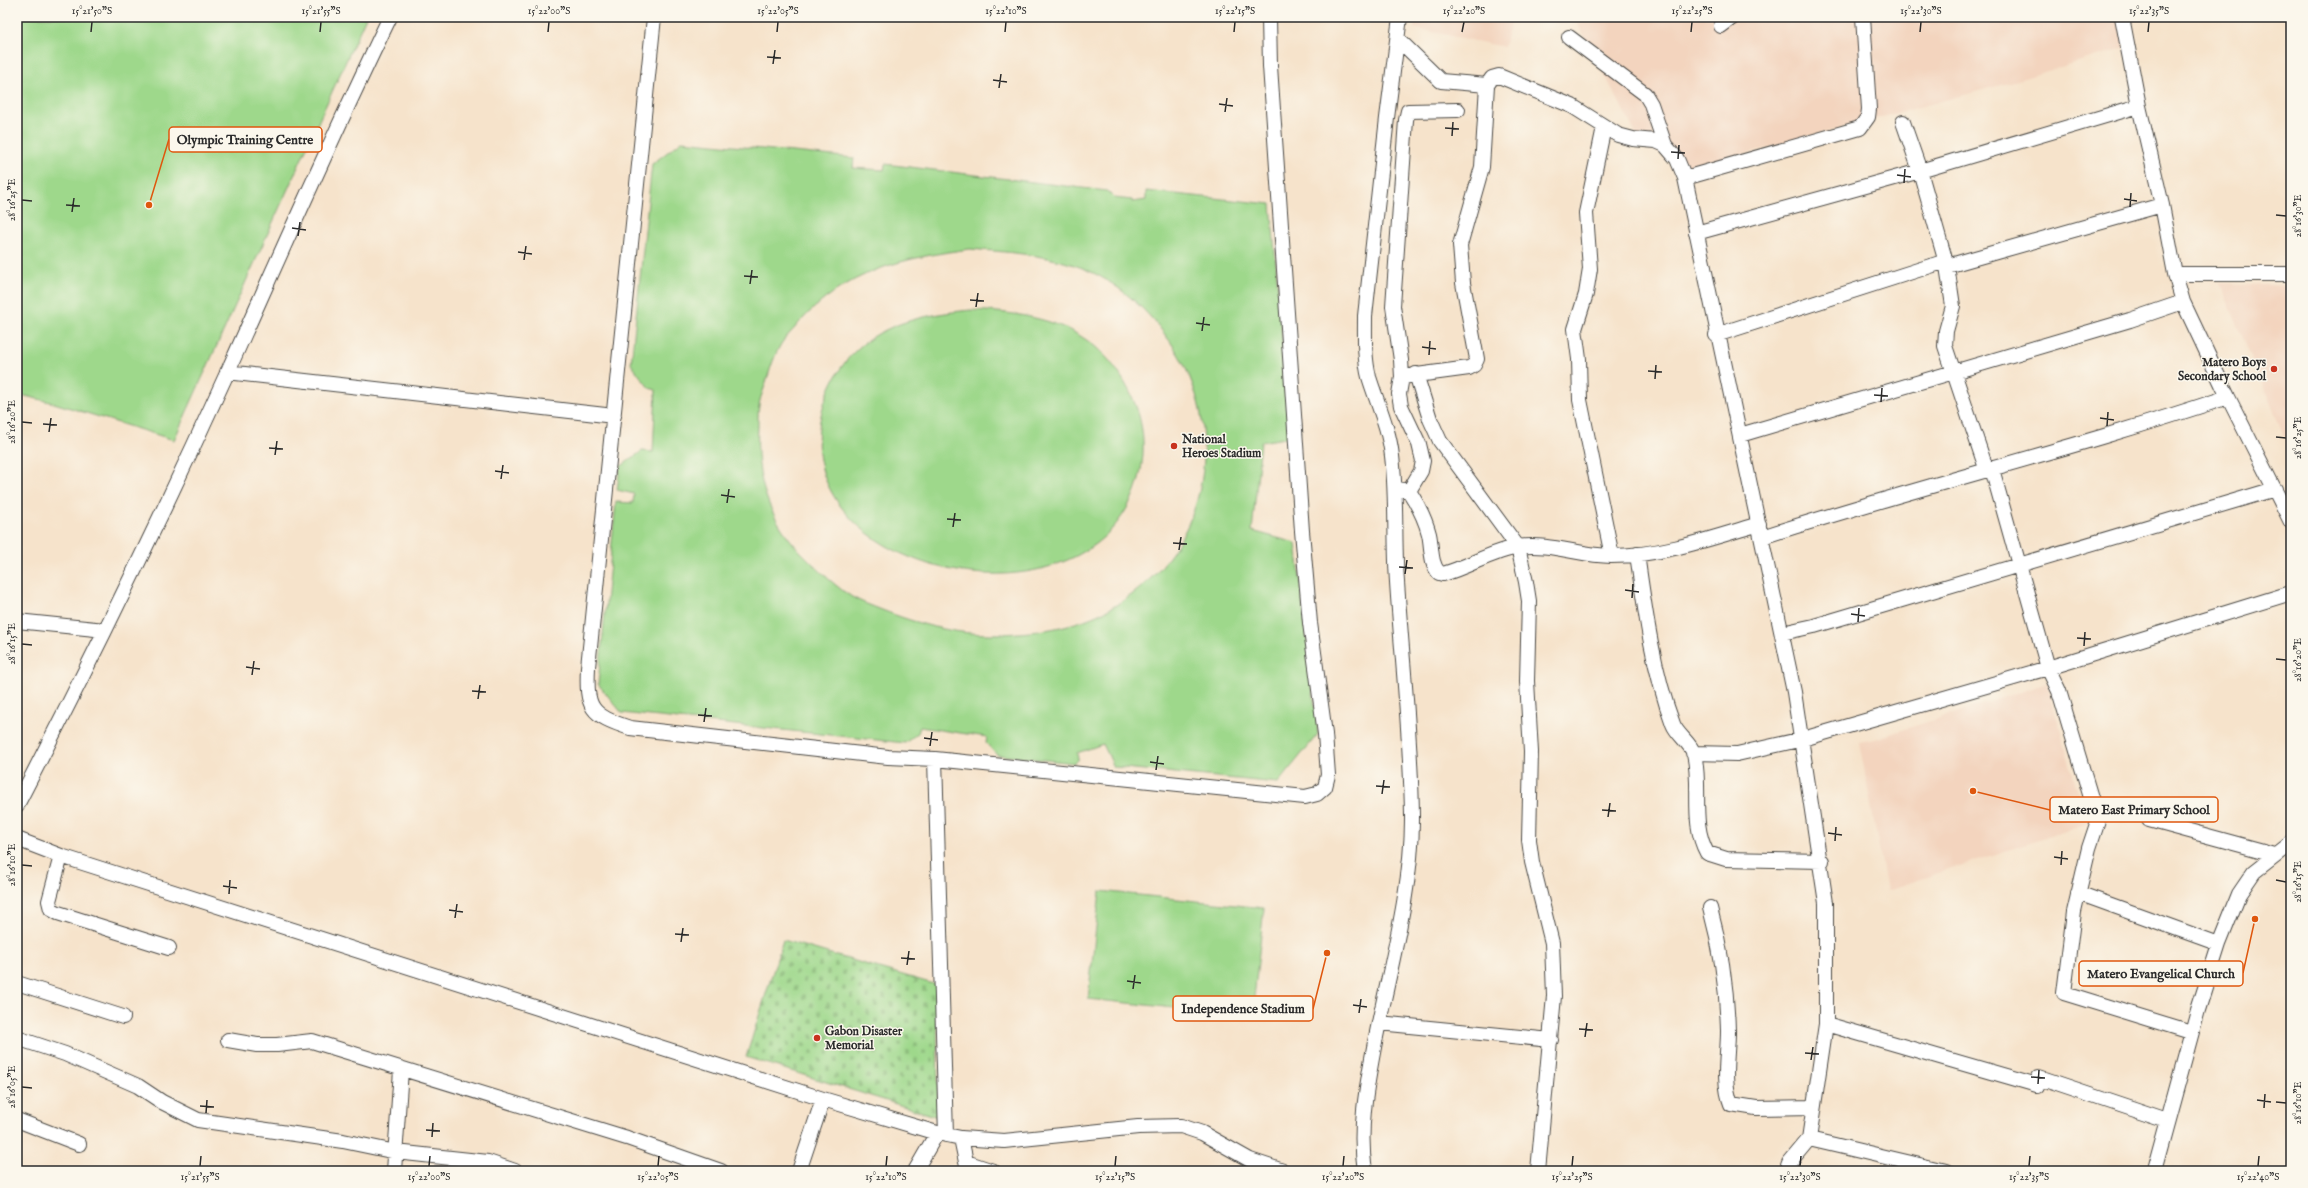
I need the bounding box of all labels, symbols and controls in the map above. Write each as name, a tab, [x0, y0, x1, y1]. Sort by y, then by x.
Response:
text: 15°21'50"S	[72, 5, 112, 18]
text: 15°21'55"S	[301, 5, 341, 18]
text: 15°22'00"S	[528, 5, 570, 18]
text: 15°22'05"S	[757, 5, 799, 18]
text: 15°22'10"S	[985, 5, 1027, 18]
text: 15°22'15"S	[1215, 5, 1255, 18]
text: 15°22'20"S	[1443, 5, 1485, 18]
text: 15°22'25"S	[1671, 5, 1713, 18]
text: 15°22'30"S	[1900, 5, 1942, 18]
text: 15°22'35"S	[2129, 5, 2169, 18]
callout: Olympic Training Centre	[169, 127, 322, 152]
text: Olympic Training Centre	[177, 132, 313, 149]
text: 28°16'25"E	[6, 179, 19, 221]
text: 28°16'30"E	[2292, 194, 2305, 238]
place label: Matero Boys Secondary School	[2178, 355, 2267, 385]
marker: Matero Boys Secondary School	[2269, 364, 2279, 374]
text: 28°16'20"E	[6, 400, 19, 444]
text: 28°16'25"E	[2292, 417, 2305, 459]
place label: National Heroes Stadium	[1181, 432, 1262, 461]
marker: National Heroes Stadium	[1169, 441, 1179, 451]
text: 28°16'15"E	[6, 623, 19, 665]
text: 28°16'20"E	[2292, 638, 2305, 682]
callout: Matero East Primary School	[2050, 797, 2218, 822]
text: Matero East Primary School	[2058, 802, 2210, 819]
text: 28°16'10"E	[6, 843, 19, 886]
text: 28°16'15"E	[2292, 861, 2305, 903]
callout: Matero Evangelical Church	[2079, 961, 2243, 986]
text: Matero Evangelical Church	[2087, 966, 2236, 983]
callout: Independence Stadium	[1173, 996, 1313, 1021]
text: Independence Stadium	[1181, 1001, 1305, 1018]
place label: Gabon Disaster Memorial	[825, 1024, 903, 1053]
marker: Gabon Disaster Memorial	[812, 1033, 822, 1043]
text: 28°16'05"E	[6, 1065, 19, 1108]
text: 28°16'10"E	[2292, 1081, 2305, 1124]
text: 15°21'55"S	[180, 1171, 220, 1184]
text: 15°22'00"S	[408, 1171, 450, 1184]
text: 15°22'05"S	[637, 1171, 679, 1184]
text: 15°22'10"S	[865, 1171, 907, 1184]
text: 15°22'15"S	[1095, 1171, 1135, 1184]
text: 15°22'20"S	[1322, 1171, 1364, 1184]
text: 15°22'25"S	[1551, 1171, 1593, 1184]
text: 15°22'30"S	[1779, 1171, 1821, 1184]
text: 15°22'35"S	[2009, 1171, 2049, 1184]
text: 15°22'40"S	[2237, 1171, 2279, 1184]

